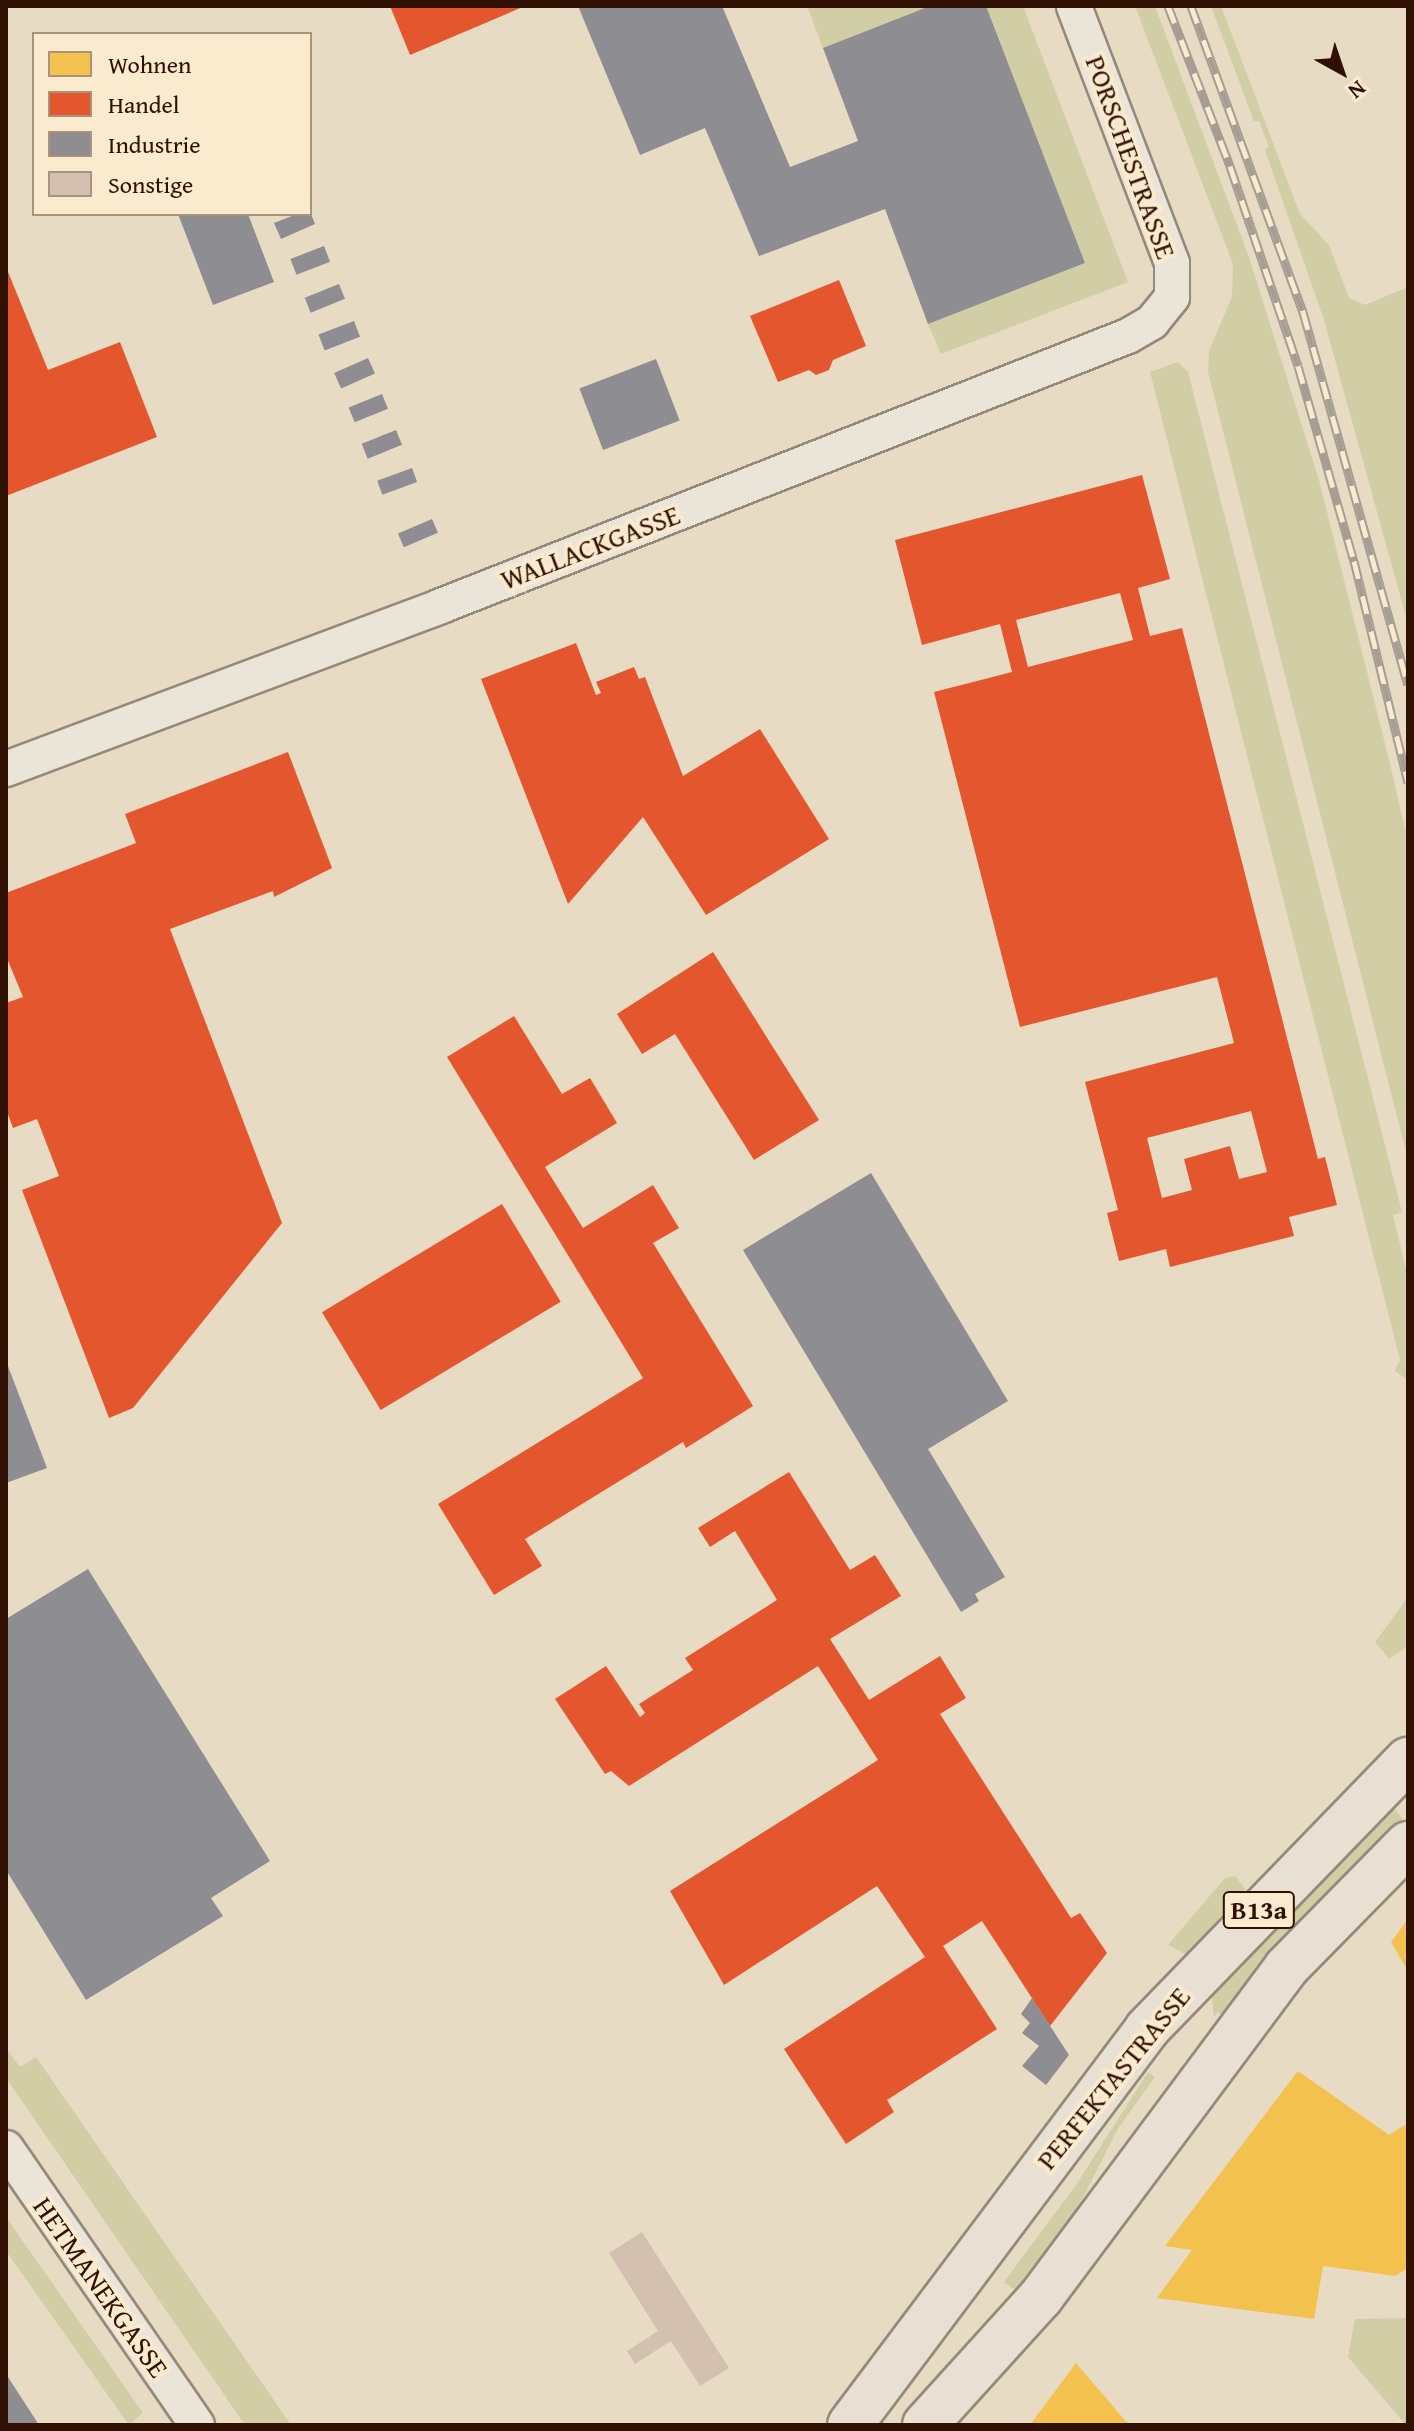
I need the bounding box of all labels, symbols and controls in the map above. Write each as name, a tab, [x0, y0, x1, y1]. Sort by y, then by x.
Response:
legend	[32, 32, 312, 216]
north arrow	[1302, 32, 1382, 112]
text: Wohnen	[108, 47, 191, 82]
street label: PORSCHESTRASSE	[1079, 51, 1183, 263]
text: N	[1342, 73, 1373, 107]
text: Handel	[108, 87, 180, 122]
text: Industrie	[108, 127, 201, 162]
text: Sonstige	[108, 167, 193, 202]
street label: WALLACKGASSE	[496, 497, 684, 597]
road number: B13a	[1221, 1888, 1297, 1932]
street label: PERFEKTASTRASSE	[1029, 1980, 1197, 2176]
street label: HETMANEKGASSE	[26, 2190, 176, 2384]

